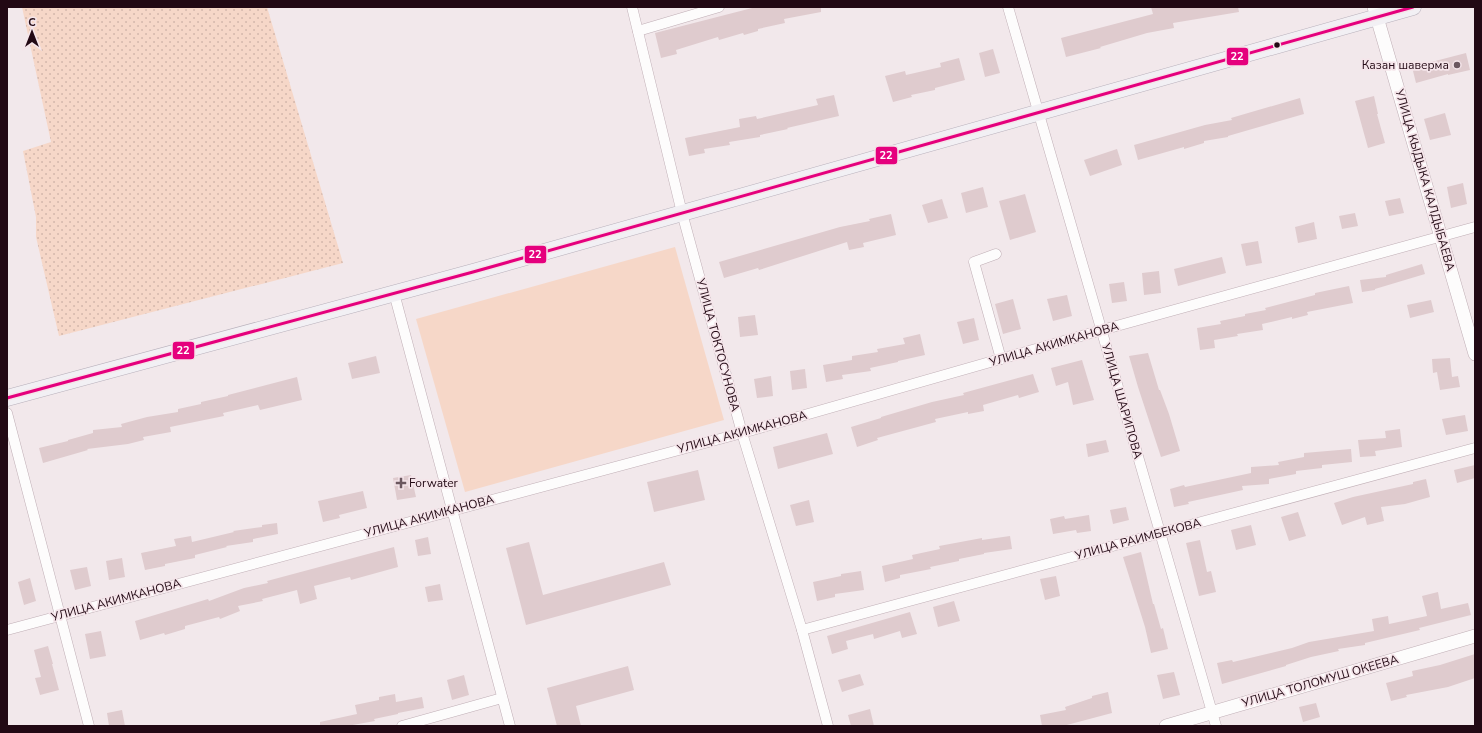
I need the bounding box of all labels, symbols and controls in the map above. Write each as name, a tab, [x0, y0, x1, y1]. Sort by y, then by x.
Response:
north arrow	[12, 12, 52, 52]
text: С	[28, 15, 36, 30]
unlabelled marker	[1272, 40, 1282, 50]
line badge: 22	[1226, 47, 1249, 66]
text: 22	[1230, 49, 1244, 64]
place label: Казан шаверма	[1362, 57, 1449, 73]
marker: Казан шаверма	[1452, 60, 1462, 70]
street label: УЛИЦА КЫДЫКА КАЛДЫБАЕВА	[1391, 86, 1459, 273]
line badge: 22	[875, 146, 898, 165]
text: 22	[879, 148, 893, 163]
line badge: 22	[524, 245, 547, 264]
text: 22	[528, 247, 542, 262]
street label: УЛИЦА ТОКТОСУНОВА	[692, 276, 744, 414]
street label: УЛИЦА АКИМКАНОВА	[987, 318, 1121, 370]
street label: УЛИЦА ШАРИПОВА	[1098, 340, 1146, 461]
line badge: 22	[172, 341, 195, 360]
text: 22	[176, 343, 190, 358]
street label: УЛИЦА АКИМКАНОВА	[674, 407, 809, 457]
place label: Forwater	[409, 475, 459, 491]
marker: Forwater	[396, 478, 406, 488]
street label: УЛИЦА АКИМКАНОВА	[361, 491, 496, 541]
street label: УЛИЦА РАИМБЕКОВА	[1072, 514, 1203, 564]
street label: УЛИЦА АКИМКАНОВА	[48, 575, 183, 625]
street label: УЛИЦА ТОЛОМУШ ОКЕЕВА	[1239, 651, 1400, 711]

